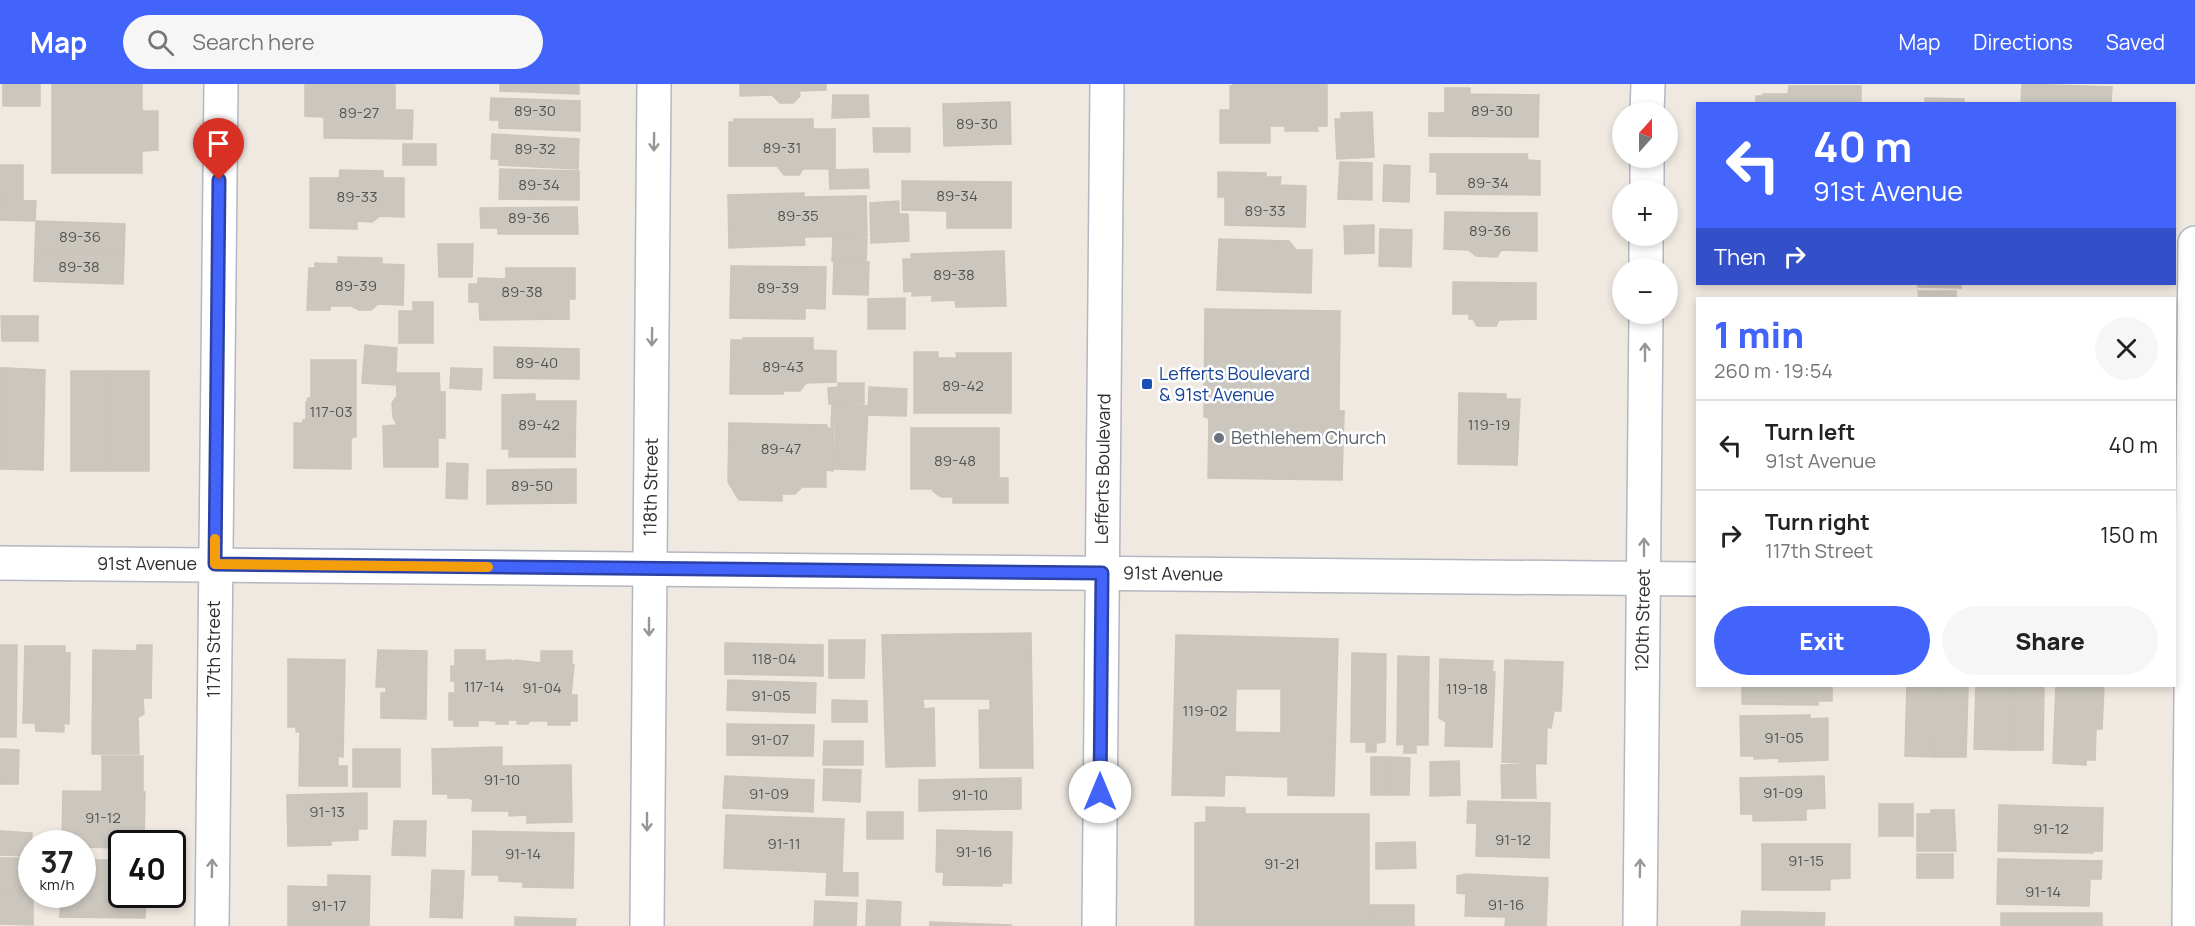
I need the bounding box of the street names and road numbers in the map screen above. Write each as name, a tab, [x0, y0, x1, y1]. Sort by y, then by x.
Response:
street label: Lefferts Boulevard	[1089, 393, 1115, 545]
street label: 118th Street	[637, 437, 663, 537]
street label: 91st Avenue	[97, 551, 197, 575]
street label: 91st Avenue	[1123, 560, 1223, 586]
street label: 120th Street	[1629, 568, 1655, 672]
street label: 117th Street	[201, 600, 225, 698]

